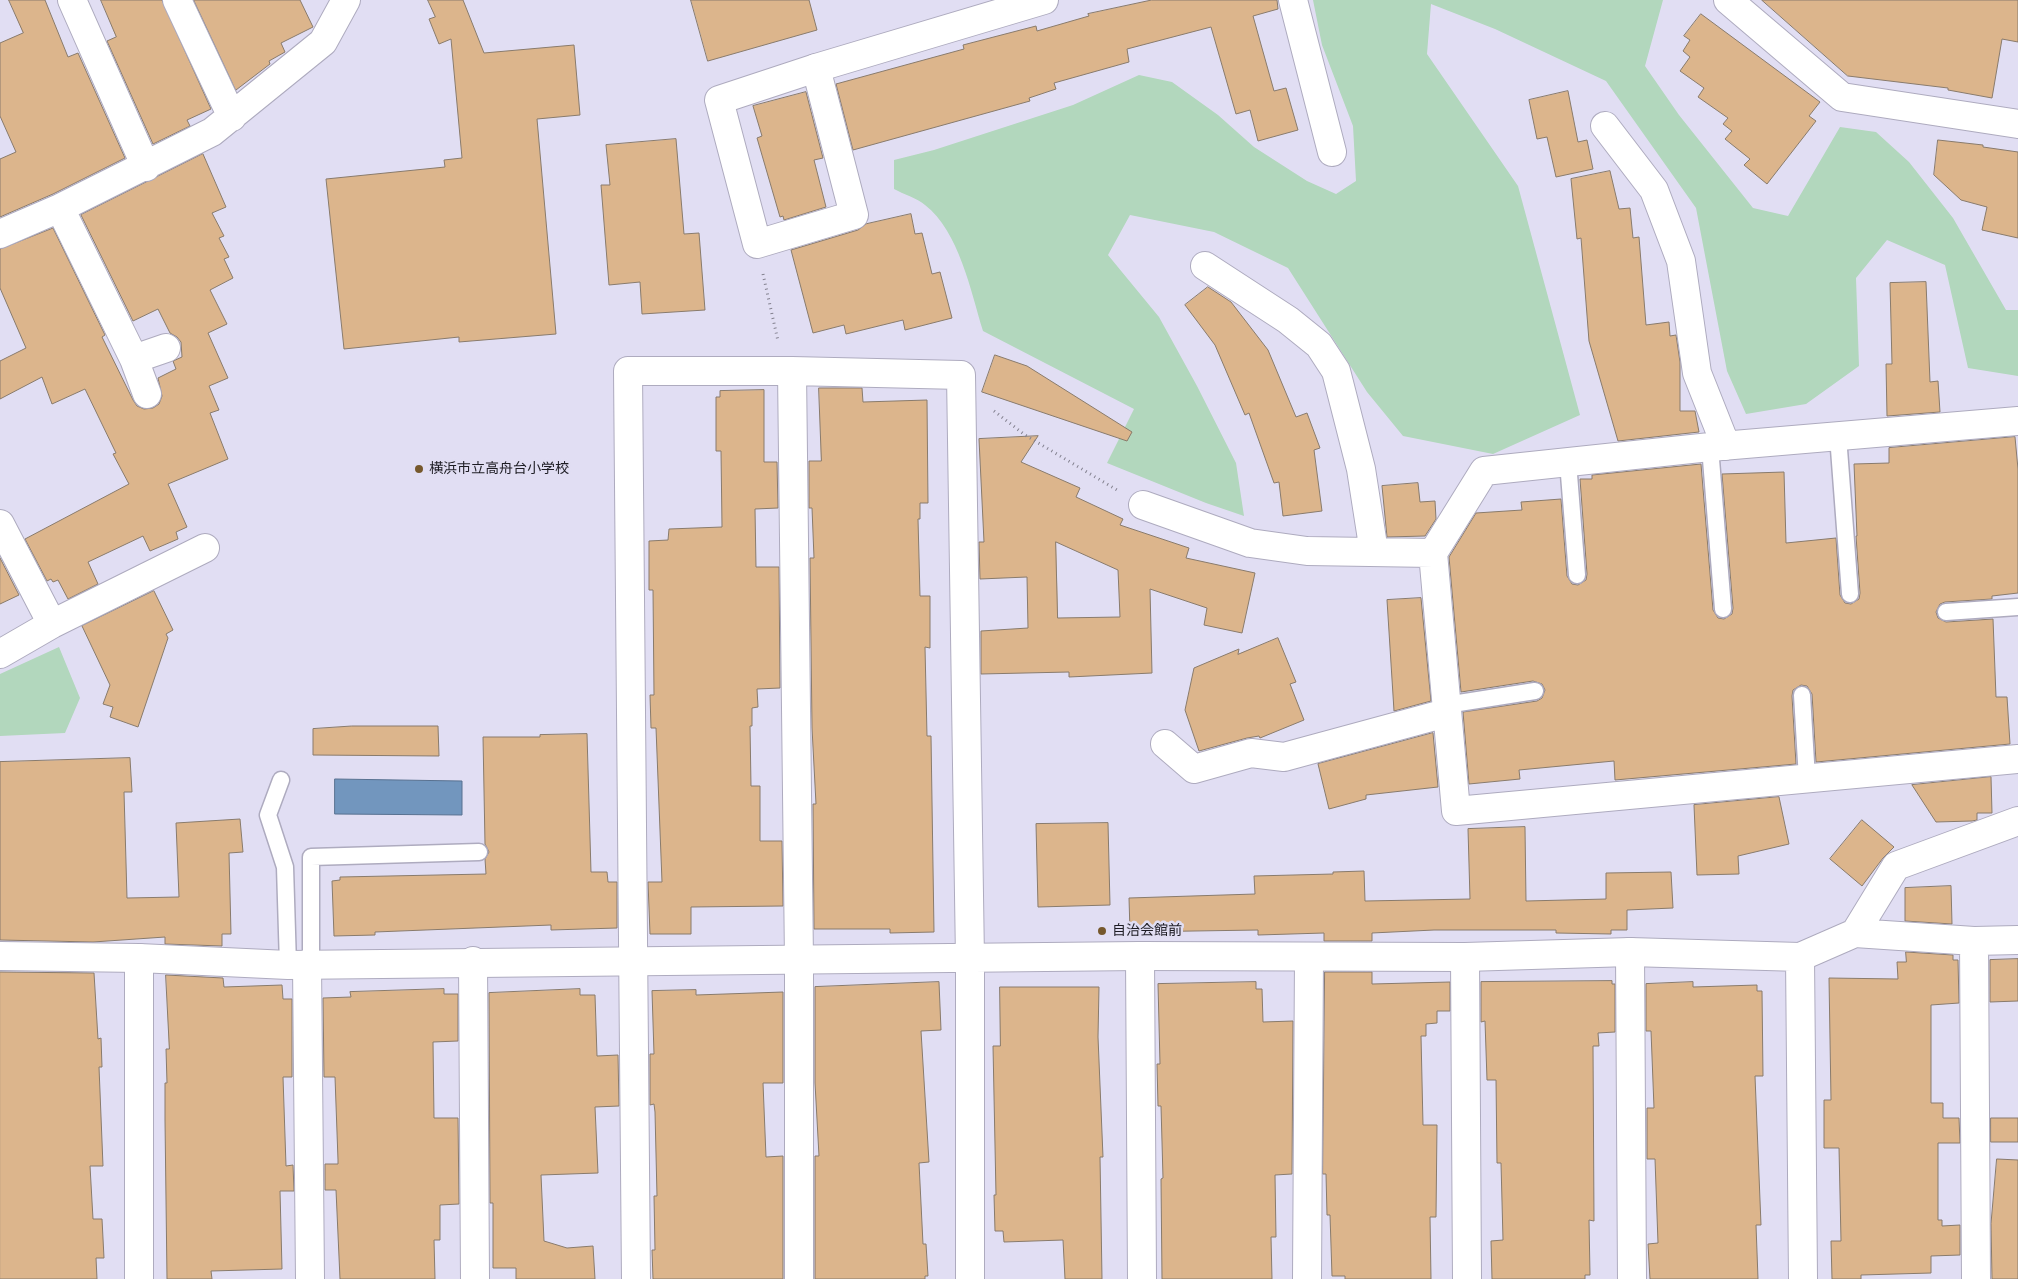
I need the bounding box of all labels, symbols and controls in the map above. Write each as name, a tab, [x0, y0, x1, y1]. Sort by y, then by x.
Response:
place label: 横浜市立高舟台小学校	[429, 461, 569, 477]
marker: 横浜市立高舟台小学校	[413, 463, 425, 475]
place label: 自治会館前	[1112, 923, 1182, 939]
marker: 自治会館前	[1096, 925, 1108, 937]

